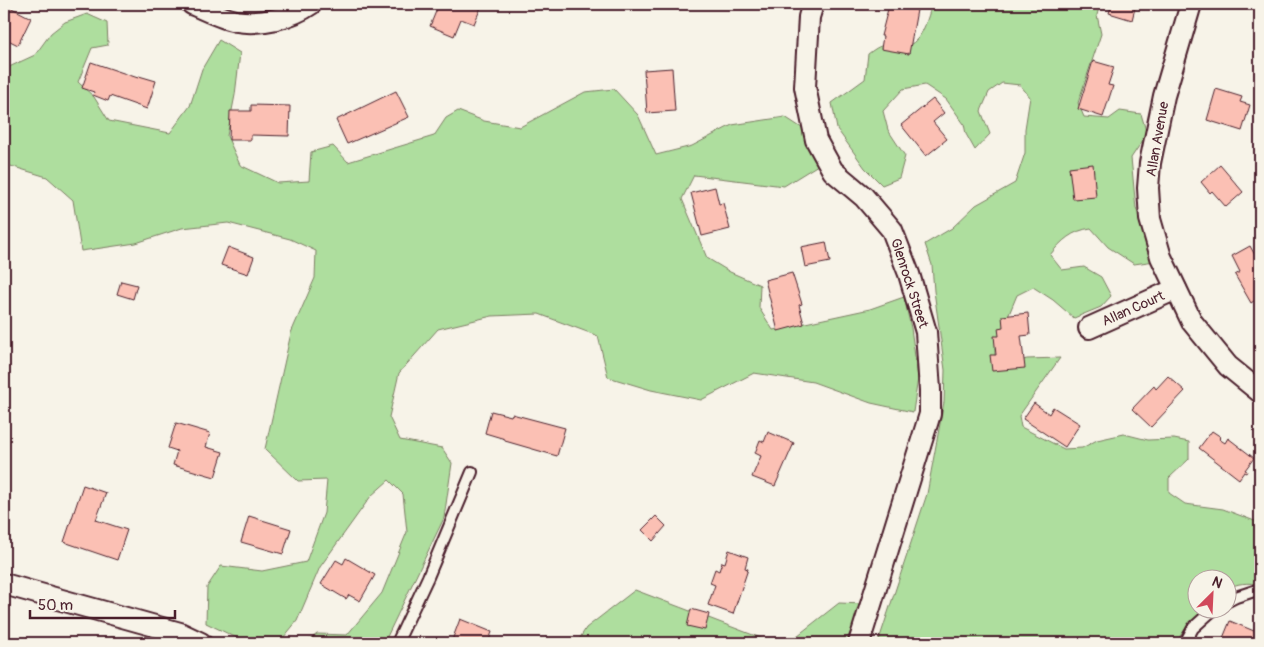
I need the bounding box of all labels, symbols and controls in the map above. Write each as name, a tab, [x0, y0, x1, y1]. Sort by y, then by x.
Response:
street label: Allan Avenue	[1143, 100, 1172, 178]
street label: Glenrock Street	[887, 236, 932, 330]
street label: Allan Court	[1099, 287, 1167, 330]
north arrow	[1186, 570, 1236, 620]
text: N	[1209, 573, 1225, 592]
scale bar	[30, 587, 175, 619]
text: 50 m	[38, 596, 73, 615]

